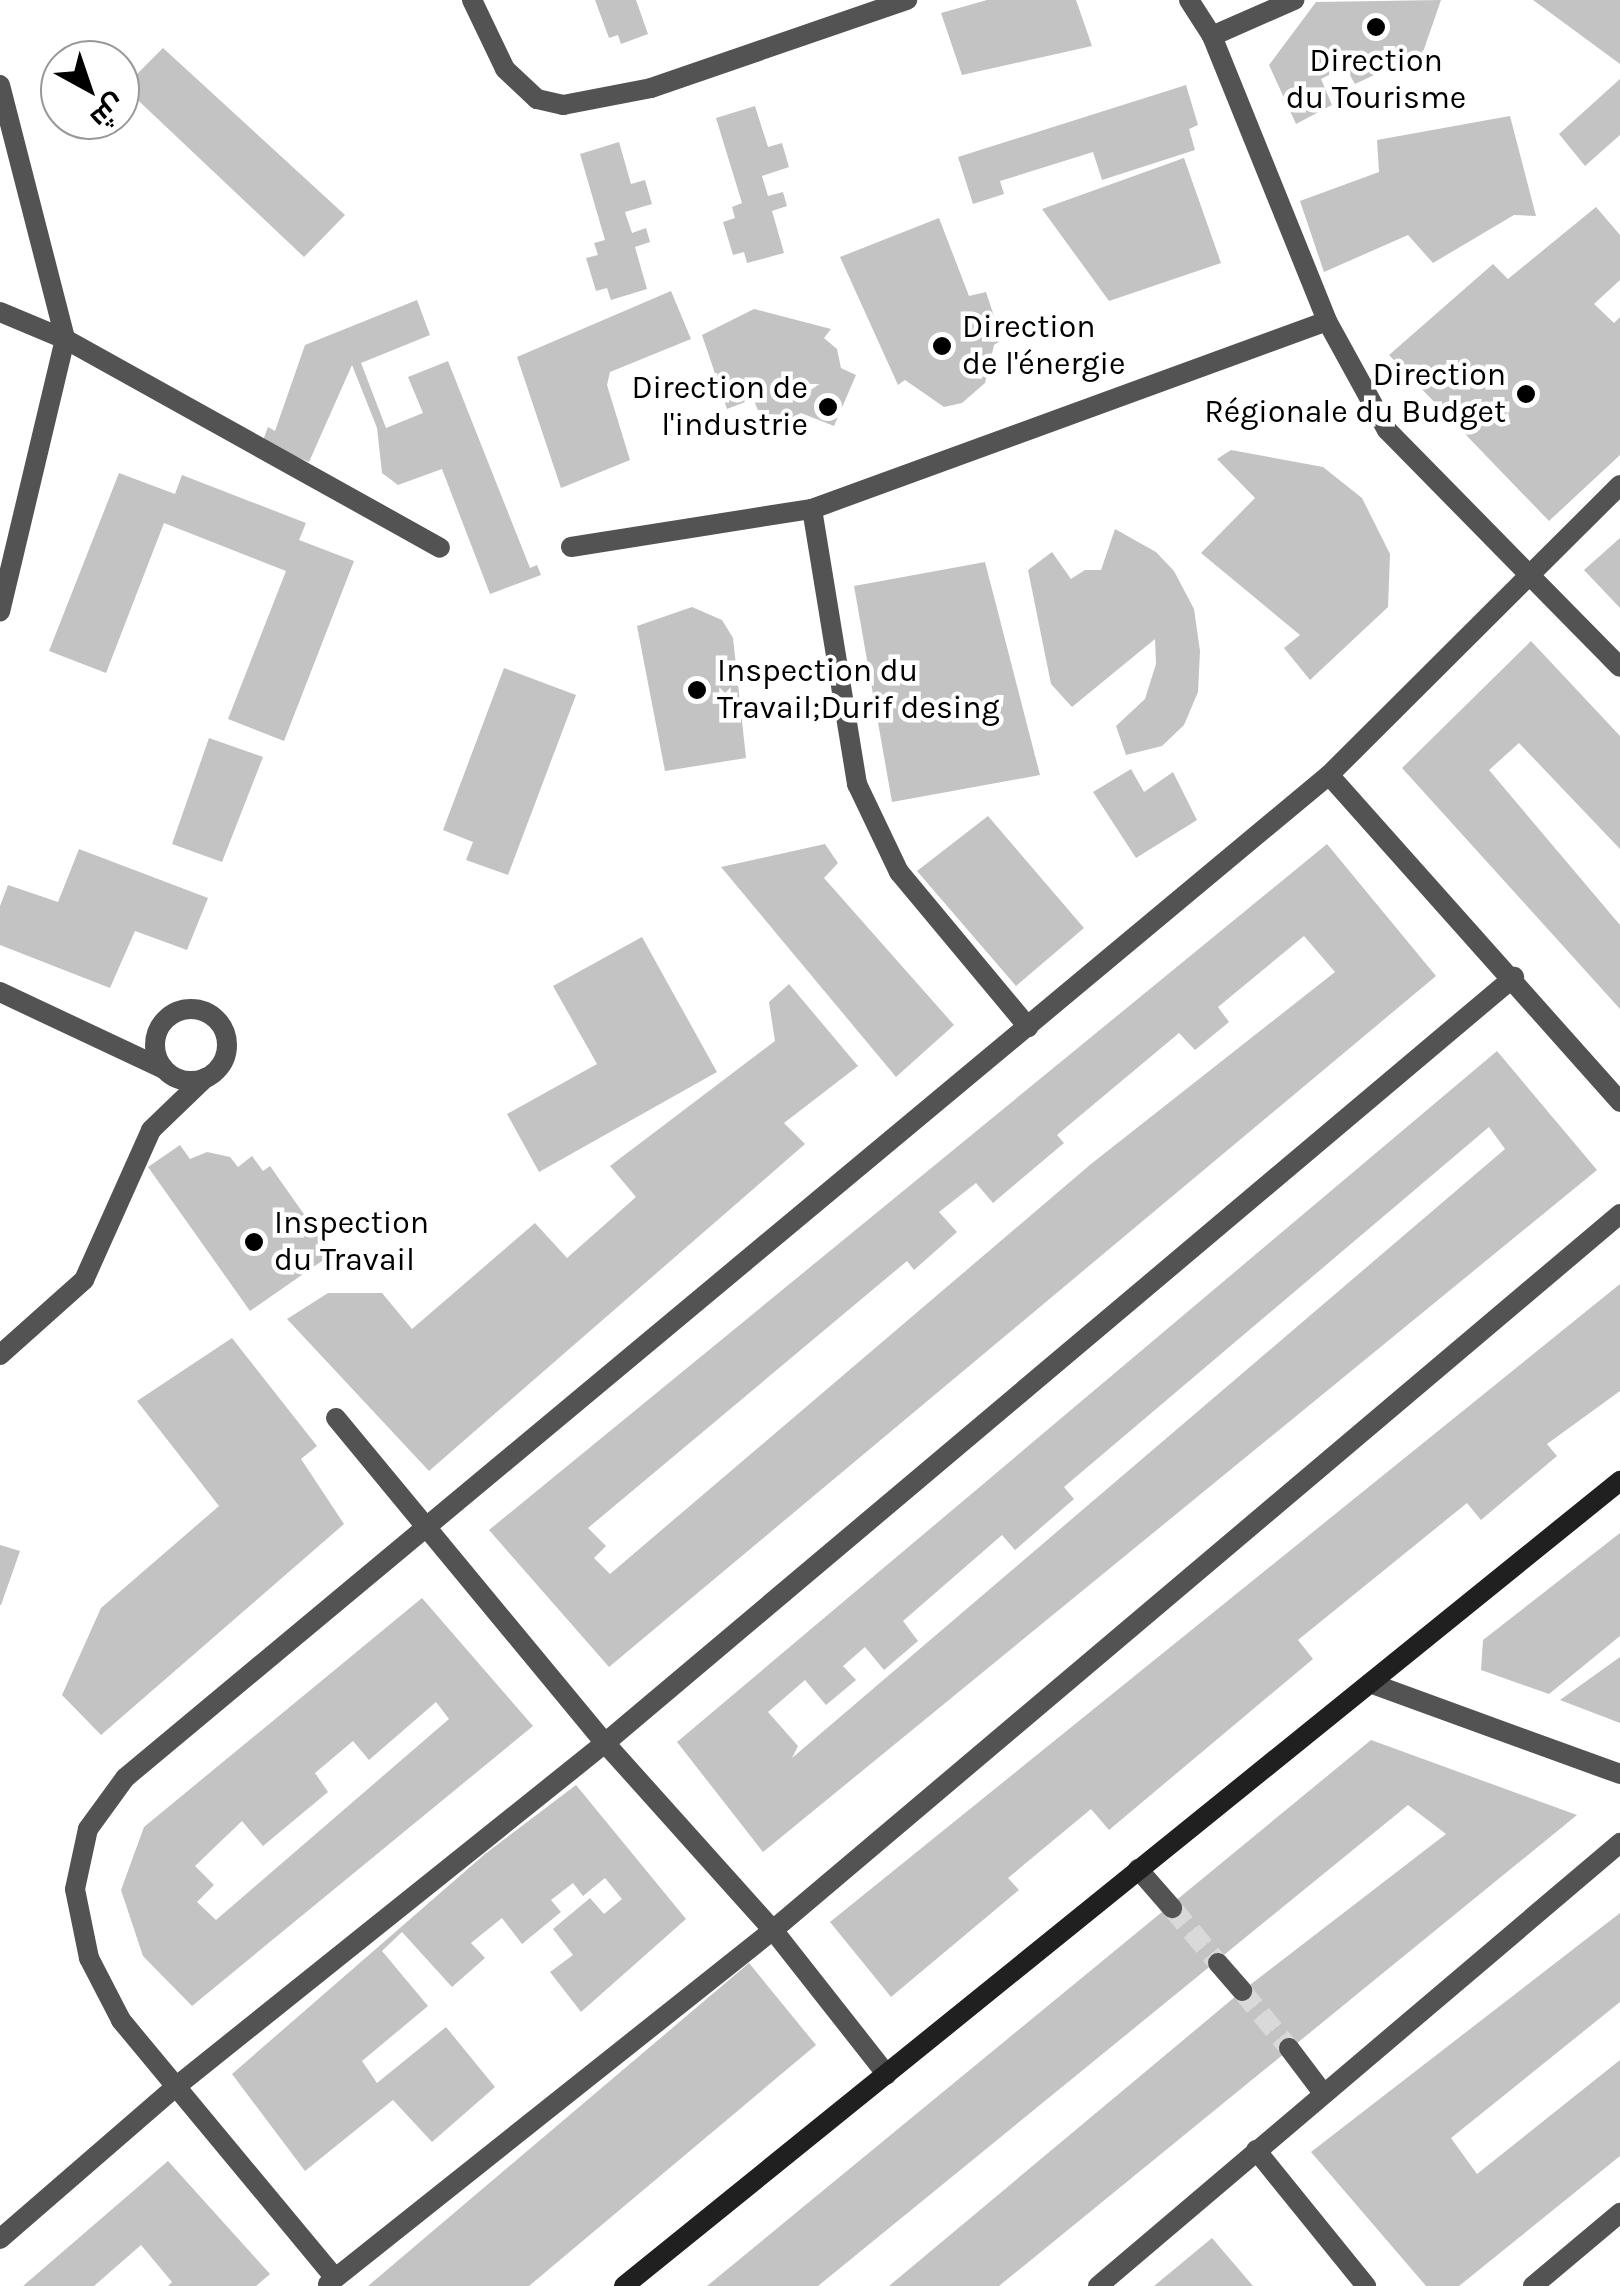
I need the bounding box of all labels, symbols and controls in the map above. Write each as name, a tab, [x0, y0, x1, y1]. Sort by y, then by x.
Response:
marker: Direction du Tourisme	[1365, 16, 1387, 38]
north arrow	[40, 40, 140, 140]
place label: Direction du Tourisme	[1286, 43, 1466, 118]
text: ش	[84, 88, 133, 136]
place label: Direction de l'énergie	[962, 309, 1126, 384]
marker: Direction de l'énergie	[931, 335, 953, 357]
place label: Direction Régionale du Budget	[1204, 357, 1506, 432]
place label: Direction de l'industrie	[631, 370, 808, 445]
marker: Direction Régionale du Budget	[1515, 383, 1537, 405]
marker: Direction de l'industrie	[817, 396, 839, 418]
place label: Inspection du Travail;Durif desing	[717, 653, 1000, 728]
marker: Inspection du Travail;Durif desing	[686, 679, 708, 701]
place label: Inspection du Travail	[274, 1205, 429, 1280]
marker: Inspection du Travail	[243, 1231, 265, 1253]

